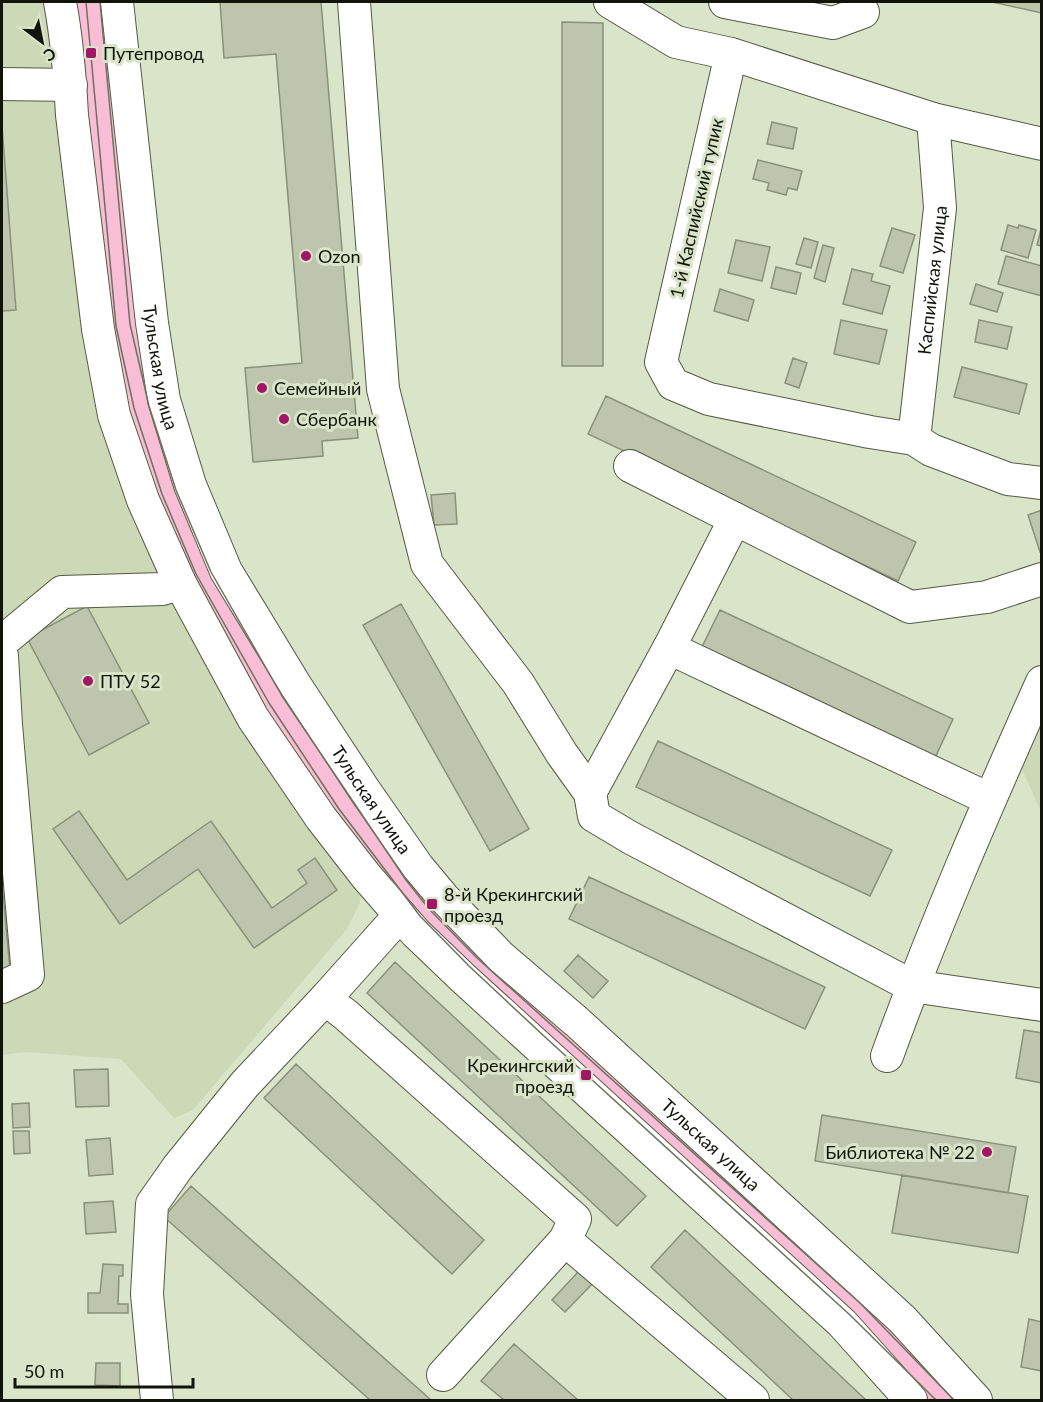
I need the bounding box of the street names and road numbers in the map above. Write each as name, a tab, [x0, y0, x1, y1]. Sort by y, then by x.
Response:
street label: 1-й Каспийский тупик	[665, 115, 728, 300]
street label: Каспийская улица	[913, 204, 951, 356]
street label: Тульская улица	[139, 304, 183, 432]
street label: Тульская улица	[327, 741, 416, 858]
street label: Тульская улица	[657, 1094, 765, 1195]

